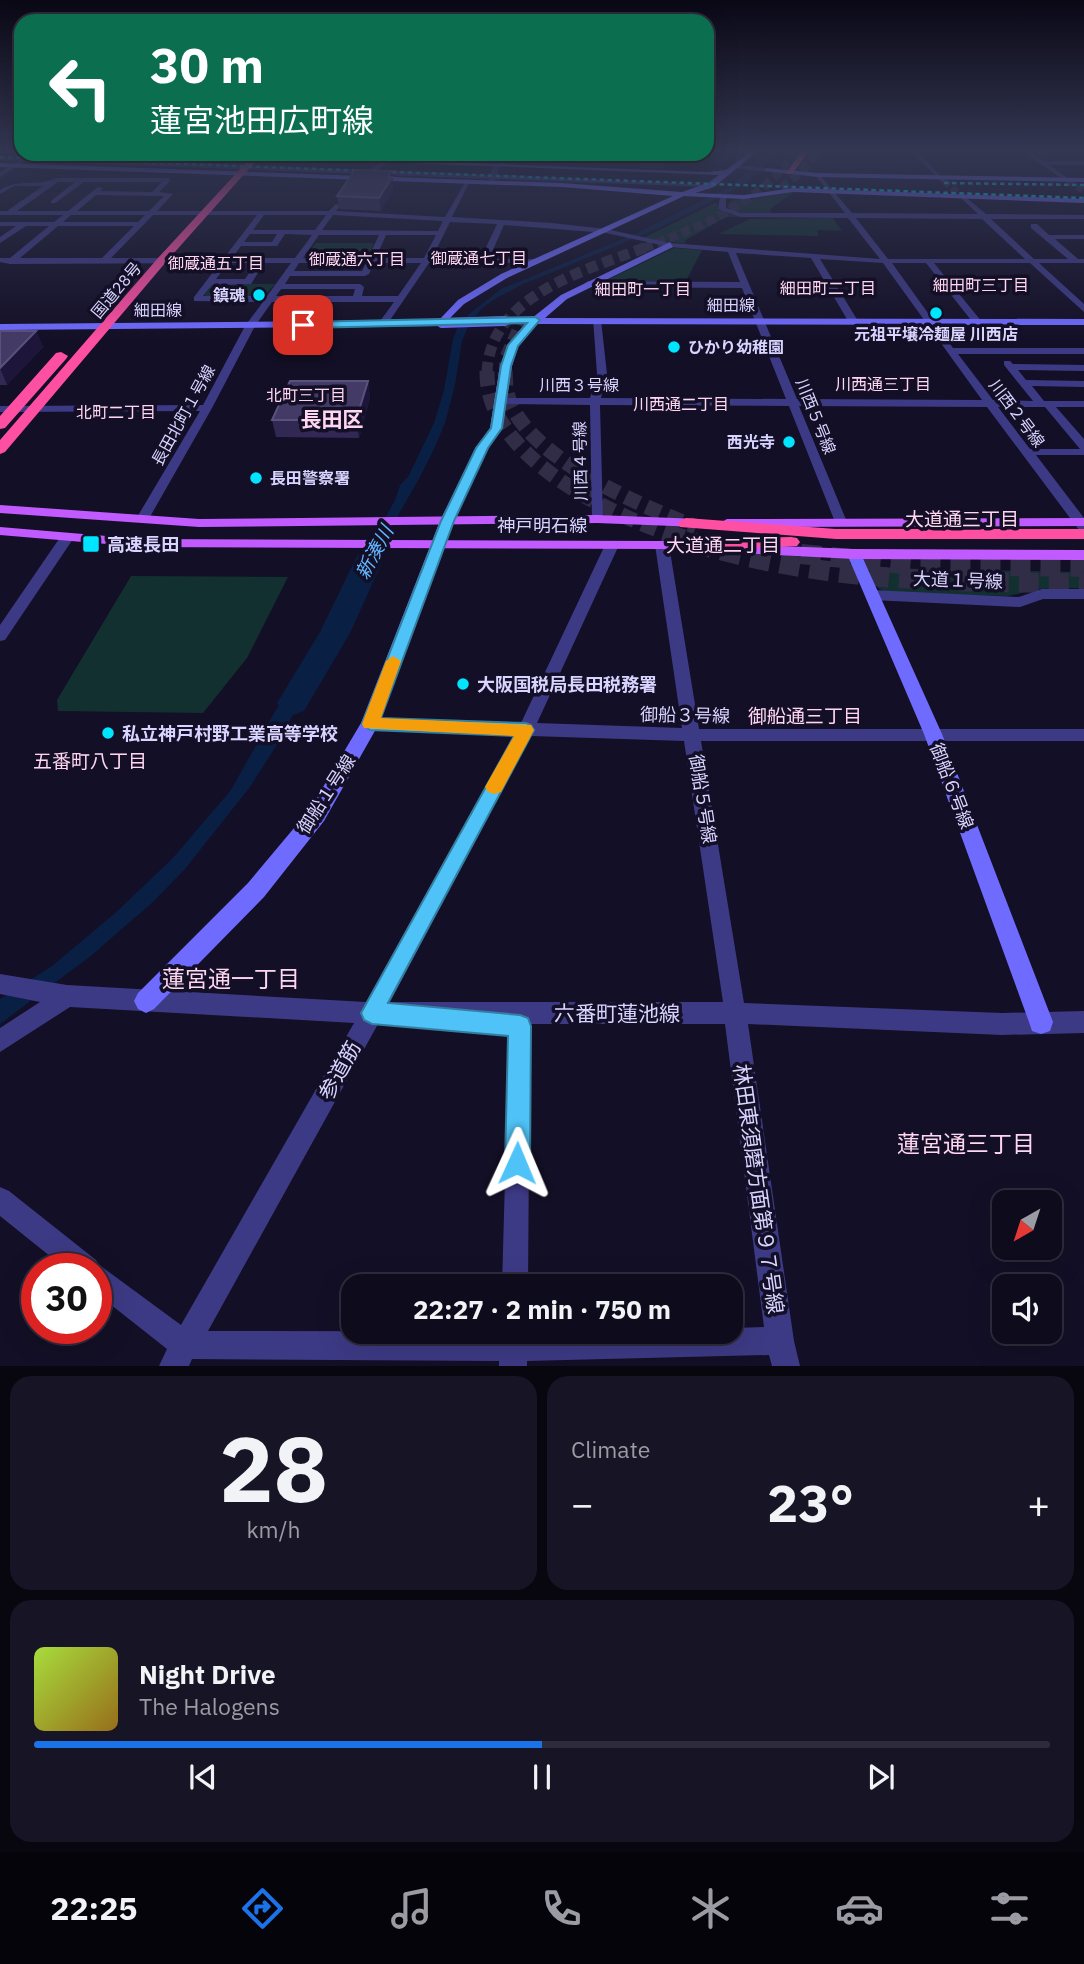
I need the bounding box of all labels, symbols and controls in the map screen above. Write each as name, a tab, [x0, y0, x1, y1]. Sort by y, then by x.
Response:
text: 30 m	[150, 33, 264, 96]
icon: left	[35, 42, 126, 133]
text: 蓮宮池田広町線	[150, 99, 374, 141]
district label: 御蔵通七丁目	[431, 248, 527, 268]
district label: 御蔵通六丁目	[309, 249, 405, 269]
district label: 御蔵通五丁目	[168, 253, 264, 273]
street label: 国道28号	[87, 258, 145, 322]
district label: 細田町三丁目	[933, 275, 1029, 295]
district label: 細田町二丁目	[780, 278, 876, 298]
district label: 細田町一丁目	[595, 279, 691, 299]
place label: 鎮魂	[213, 285, 245, 305]
marker: 鎮魂	[251, 287, 267, 303]
pin	[273, 295, 333, 355]
street label: 細田線	[707, 295, 755, 315]
street label: 細田線	[134, 300, 182, 320]
marker: 元祖平壌冷麺屋 川西店	[928, 305, 944, 321]
icon: arrive	[284, 306, 322, 344]
place label: 元祖平壌冷麺屋 川西店	[854, 324, 1018, 344]
place label: ひかり幼稚園	[688, 337, 784, 357]
marker: ひかり幼稚園	[666, 339, 682, 355]
street label: 長田北町１号線	[147, 361, 219, 469]
district label: 川西通三丁目	[835, 374, 931, 394]
street label: 川西３号線	[539, 375, 619, 395]
street label: 川西５号線	[792, 375, 840, 457]
street label: 川西２号線	[985, 375, 1049, 451]
district label: 北町三丁目	[266, 385, 346, 405]
district label: 川西通二丁目	[633, 394, 729, 414]
district label: 北町二丁目	[76, 402, 156, 422]
district label: 長田区	[301, 405, 364, 433]
street label: 川西４号線	[569, 421, 591, 501]
place label: 西光寺	[727, 432, 775, 452]
marker: 西光寺	[781, 434, 797, 450]
place label: 長田警察署	[270, 468, 350, 488]
marker: 長田警察署	[248, 470, 264, 486]
district label: 大道通三丁目	[905, 507, 1019, 531]
street label: 神戸明石線	[497, 514, 587, 537]
water label: 新湊川	[350, 519, 399, 583]
place label: 高速長田	[107, 533, 179, 556]
district label: 大道通二丁目	[666, 533, 780, 557]
marker: 高速長田	[81, 534, 101, 554]
street label: 大道１号線	[913, 567, 1003, 593]
place label: 大阪国税局長田税務署	[477, 673, 657, 696]
marker: 大阪国税局長田税務署	[455, 676, 471, 692]
street label: 御船３号線	[640, 703, 730, 727]
district label: 御船通三丁目	[748, 704, 862, 728]
place label: 私立神戸村野工業高等学校	[122, 722, 338, 745]
marker: 私立神戸村野工業高等学校	[100, 725, 116, 741]
street label: 御船６号線	[925, 740, 979, 832]
district label: 五番町八丁目	[33, 749, 147, 773]
street label: 御船１号線	[292, 750, 360, 838]
street label: 御船５号線	[685, 753, 721, 845]
district label: 蓮宮通一丁目	[162, 963, 300, 993]
street label: 六番町蓮池線	[554, 999, 680, 1027]
street label: 参道筋	[311, 1036, 367, 1104]
street label: 林田東須磨方面第９７号線	[728, 1062, 790, 1316]
position arrow	[480, 1126, 554, 1200]
district label: 蓮宮通三丁目	[897, 1128, 1035, 1158]
north arrow	[992, 1190, 1062, 1260]
map controls	[992, 1190, 1062, 1344]
speed limit sign: 30	[21, 1253, 112, 1344]
button: sound	[992, 1274, 1062, 1344]
text: 22:27 · 2 min · 750 m	[413, 1292, 671, 1326]
text: 28	[219, 1409, 328, 1527]
text: Climate	[571, 1434, 650, 1464]
text: 23°	[767, 1469, 854, 1536]
text: −	[571, 1479, 594, 1528]
text: +	[1027, 1479, 1050, 1528]
text: km/h	[246, 1514, 301, 1544]
text: Night Drive	[139, 1657, 276, 1691]
text: The Halogens	[139, 1691, 280, 1721]
icon: previous	[184, 1758, 222, 1796]
icon: pause	[523, 1758, 561, 1796]
icon: next	[862, 1758, 900, 1796]
icon: directions	[238, 1884, 287, 1933]
icon: music	[387, 1884, 436, 1933]
icon: phone	[537, 1884, 586, 1933]
icon: climate	[686, 1884, 735, 1933]
icon: car	[835, 1884, 884, 1933]
icon: filters	[985, 1884, 1034, 1933]
text: 22:25	[50, 1887, 138, 1929]

